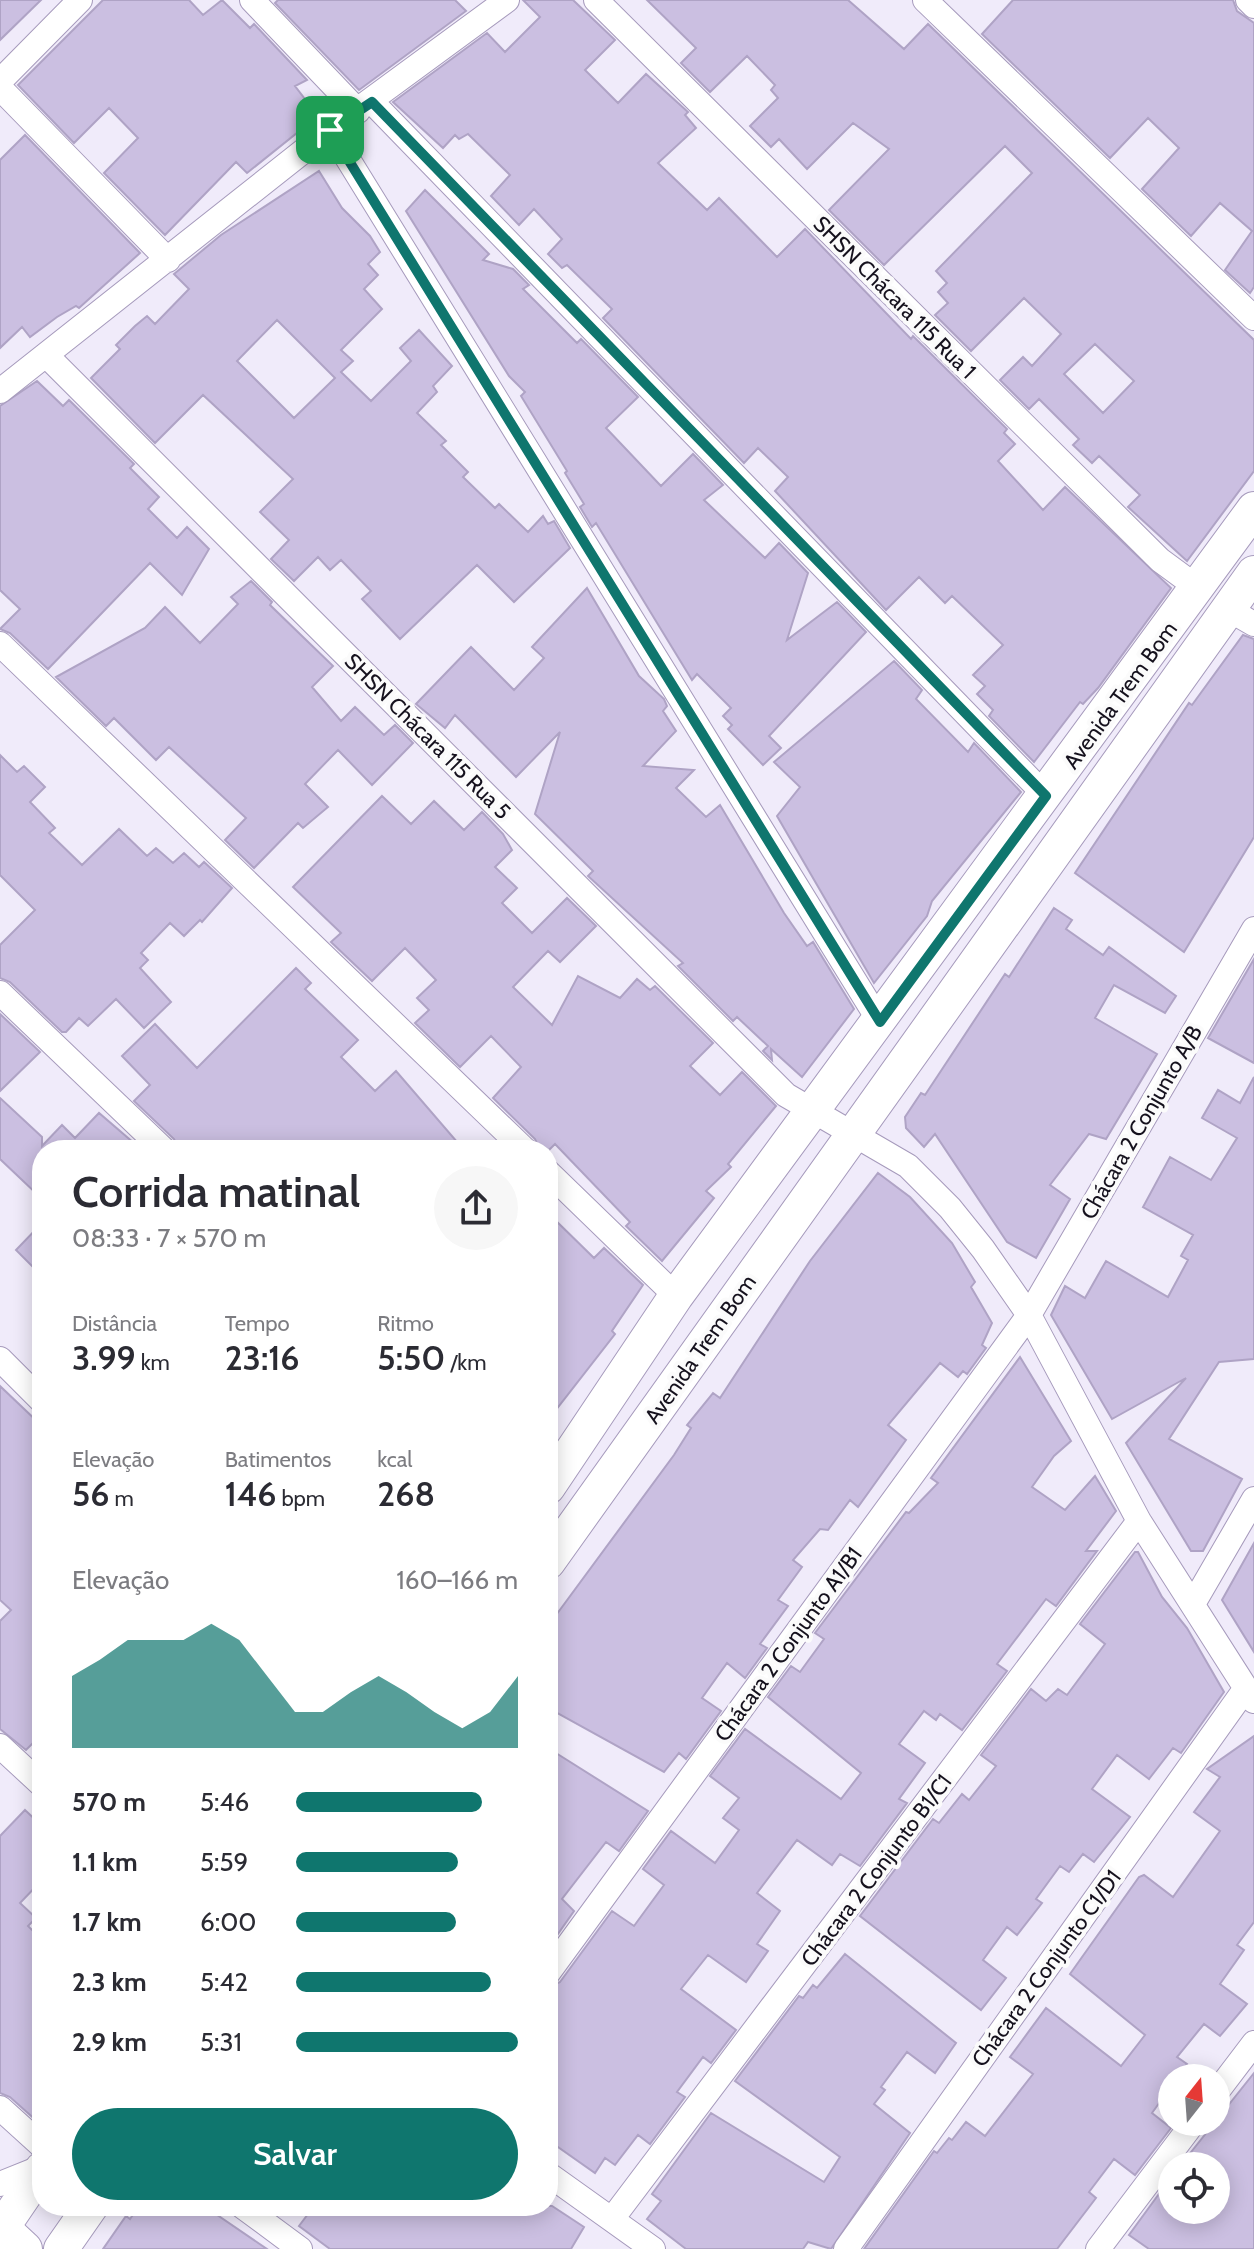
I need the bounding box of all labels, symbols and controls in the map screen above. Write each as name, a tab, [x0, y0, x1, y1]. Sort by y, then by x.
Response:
pin	[296, 96, 364, 164]
icon: arrive	[308, 108, 352, 152]
street label: SHSN Chácara 115 Rua 1	[808, 210, 982, 384]
street label: Avenida Trem Bom	[1058, 616, 1183, 774]
street label: SHSN Chácara 115 Rua 5	[339, 648, 516, 825]
street label: Chácara 2 Conjunto A/B	[1075, 1020, 1208, 1224]
text: Corrida matinal	[72, 1165, 360, 1218]
button: share	[434, 1166, 518, 1250]
text: 08:33 · 7 × 570 m	[72, 1222, 266, 1254]
street label: Avenida Trem Bom	[639, 1270, 762, 1429]
text: Distância	[72, 1310, 157, 1337]
text: Tempo	[225, 1310, 290, 1337]
text: Ritmo	[377, 1310, 434, 1337]
text: 3.99	[72, 1337, 136, 1379]
text: 23:16	[225, 1337, 300, 1379]
text: 5:50	[377, 1337, 445, 1379]
text: km	[136, 1349, 170, 1376]
text: /km	[445, 1349, 486, 1376]
text: Elevação	[72, 1446, 154, 1473]
text: Batimentos	[225, 1446, 331, 1473]
text: kcal	[377, 1446, 412, 1473]
text: 56	[72, 1473, 110, 1515]
text: 146	[225, 1473, 276, 1515]
text: 268	[377, 1473, 435, 1515]
text: m	[110, 1485, 134, 1512]
text: bpm	[276, 1485, 325, 1512]
street label: Chácara 2 Conjunto A1/B1	[709, 1542, 868, 1747]
text: Elevação	[72, 1564, 169, 1596]
text: 160–166 m	[396, 1564, 518, 1596]
street label: Chácara 2 Conjunto B1/C1	[795, 1769, 957, 1972]
text: 570 m	[72, 1786, 146, 1818]
text: 5:46	[200, 1786, 249, 1818]
text: 1.1 km	[72, 1846, 138, 1878]
text: 5:59	[200, 1846, 248, 1878]
street label: Chácara 2 Conjunto C1/D1	[966, 1865, 1127, 2072]
text: 1.7 km	[72, 1906, 142, 1938]
text: 6:00	[200, 1906, 256, 1938]
text: 2.3 km	[72, 1966, 147, 1998]
text: 5:42	[200, 1966, 248, 1998]
text: 2.9 km	[72, 2026, 147, 2058]
text: 5:31	[200, 2026, 242, 2058]
north arrow	[1158, 2064, 1230, 2136]
map controls	[1158, 2064, 1230, 2224]
button: Salvar	[72, 2108, 518, 2200]
button: locate	[1158, 2152, 1230, 2224]

